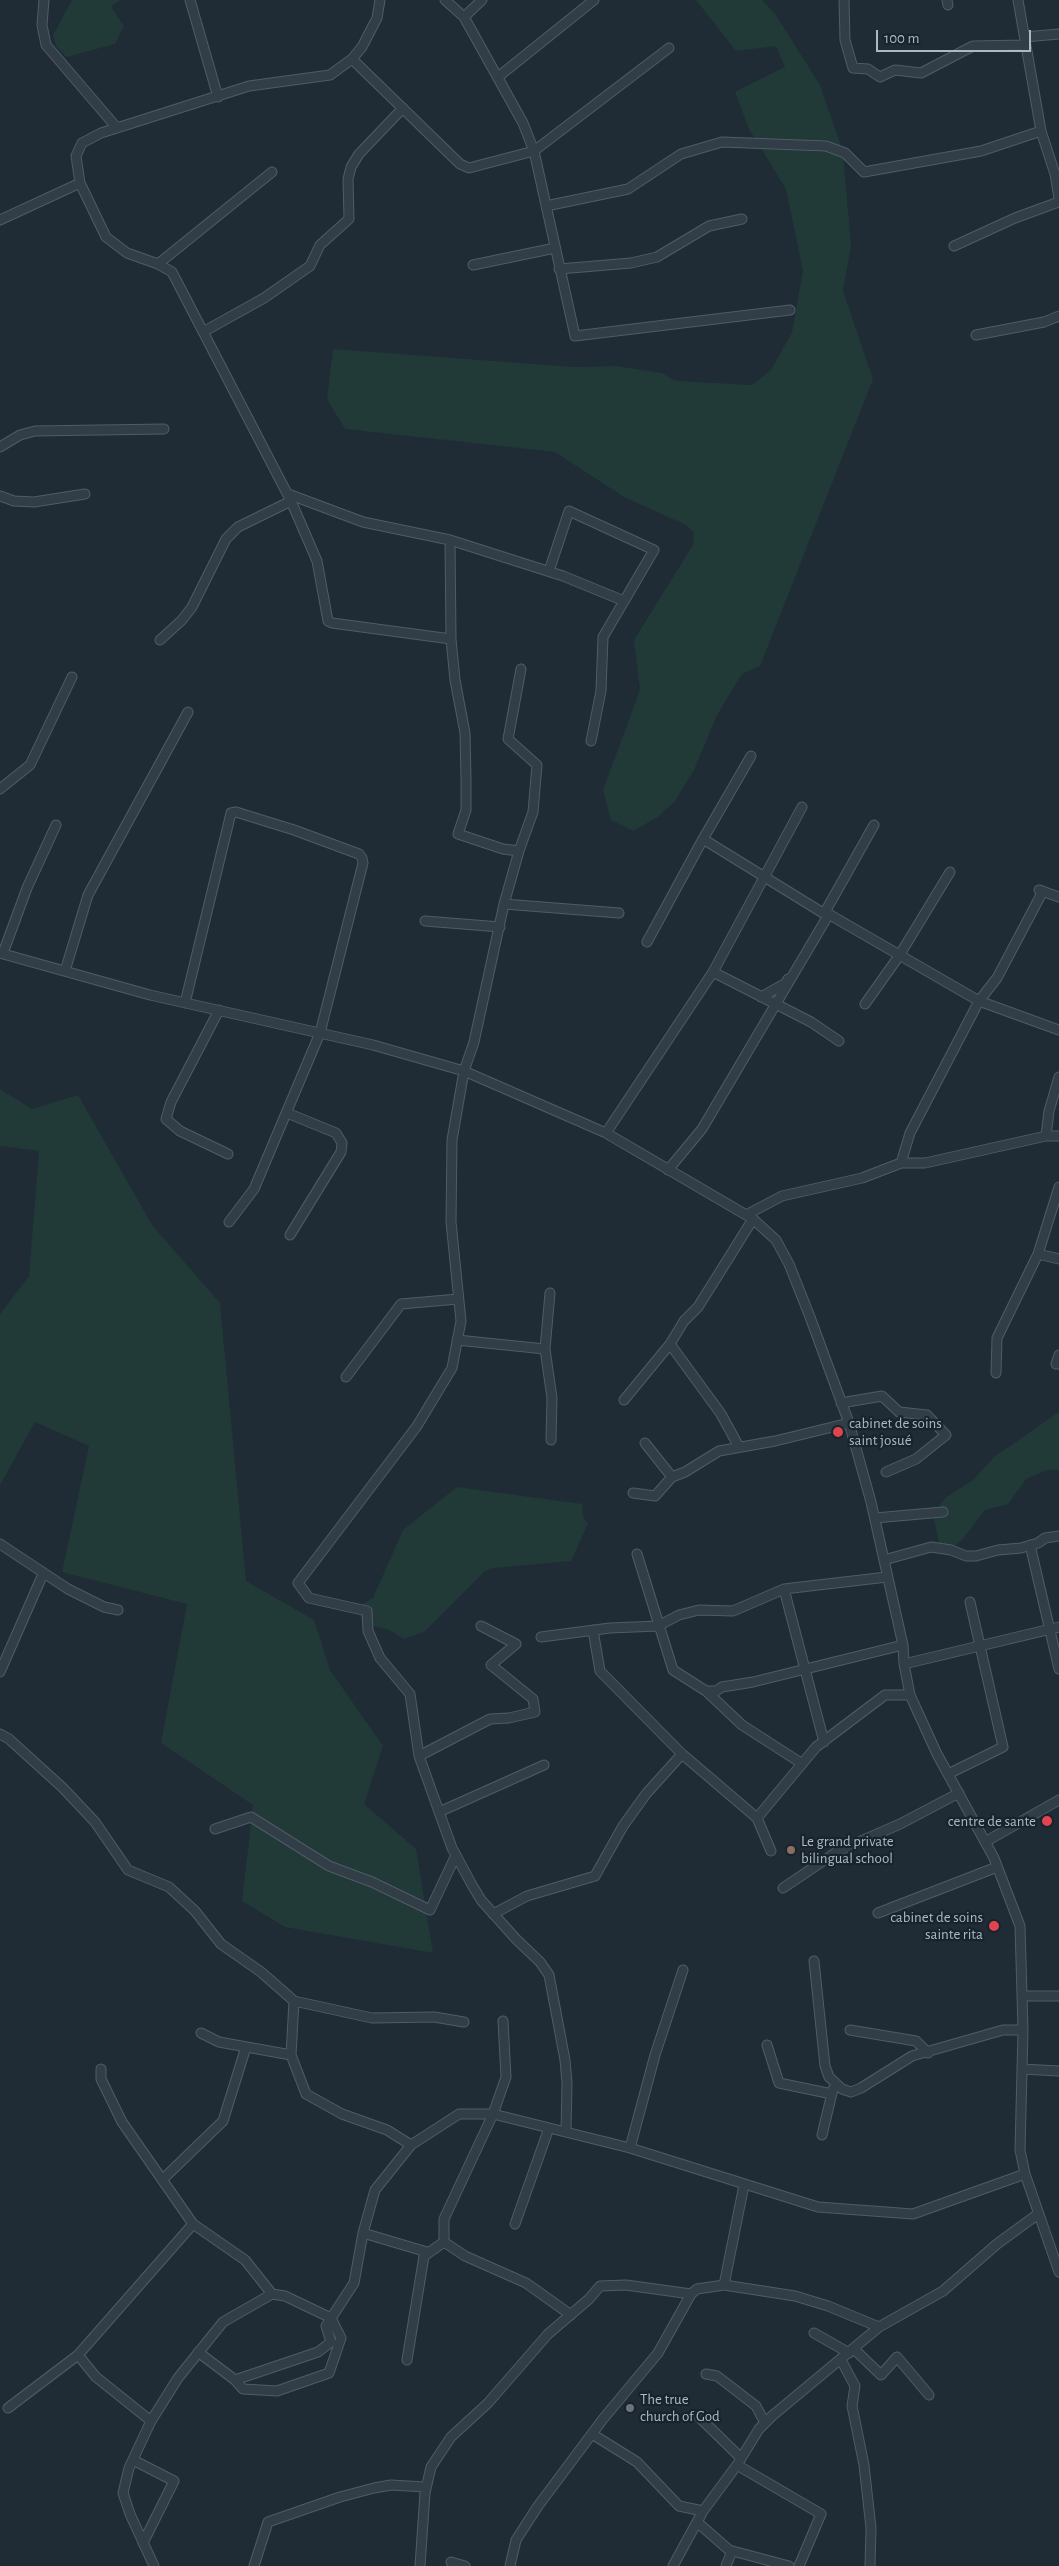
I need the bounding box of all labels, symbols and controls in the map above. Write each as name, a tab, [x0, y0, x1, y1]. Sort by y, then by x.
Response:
scale bar	[879, 20, 1034, 52]
text: 100 m	[884, 31, 919, 46]
place label: cabinet de soins saint josué	[849, 1414, 942, 1449]
marker: cabinet de soins saint josué	[831, 1425, 845, 1439]
place label: centre de sante	[948, 1812, 1036, 1830]
marker: centre de sante	[1040, 1814, 1054, 1828]
place label: Le grand private bilingual school	[801, 1832, 894, 1867]
marker: Le grand private bilingual school	[785, 1844, 797, 1856]
place label: cabinet de soins sainte rita	[890, 1908, 983, 1943]
marker: cabinet de soins sainte rita	[987, 1919, 1001, 1933]
place label: The true church of God	[640, 2390, 720, 2425]
marker: The true church of God	[624, 2402, 636, 2414]

